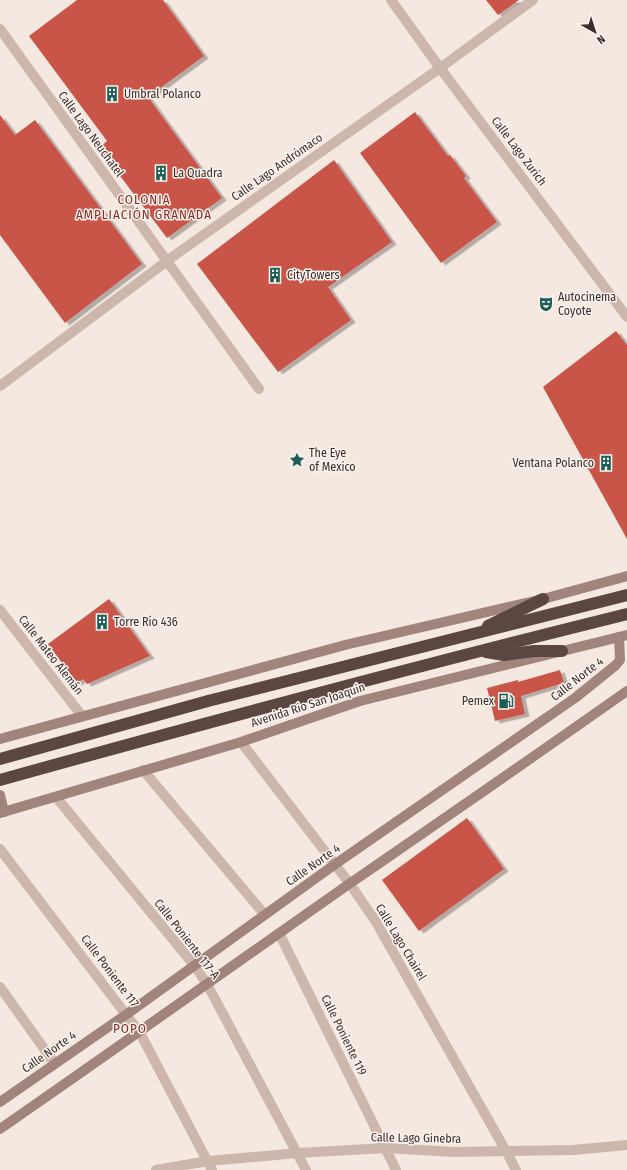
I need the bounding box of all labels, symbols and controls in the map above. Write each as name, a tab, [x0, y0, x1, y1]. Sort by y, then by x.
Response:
north arrow	[575, 12, 615, 52]
text: N	[594, 32, 608, 47]
building icon: Umbral Polanco	[103, 85, 121, 103]
place label: Umbral Polanco	[124, 87, 201, 101]
street label: Calle Lago Neuchatel	[55, 89, 127, 179]
street label: Calle Lago Zurich	[489, 114, 549, 188]
street label: Calle Lago Andrómaco	[229, 130, 325, 204]
building icon: La Quadra	[152, 164, 170, 182]
place label: La Quadra	[173, 166, 223, 180]
district label: COLONIA AMPLIACIÓN GRANADA	[76, 192, 212, 222]
building icon: CityTowers	[266, 266, 284, 284]
place label: CityTowers	[287, 268, 340, 282]
place label: Autocinema Coyote	[558, 290, 616, 318]
theatre icon: Autocinema Coyote	[537, 295, 555, 313]
place label: The Eye of Mexico	[309, 446, 356, 474]
place icon: The Eye of Mexico	[288, 451, 306, 469]
building icon: Ventana Polanco	[597, 454, 615, 472]
place label: Ventana Polanco	[512, 456, 594, 470]
street label: Calle Mateo Alemán	[16, 613, 86, 697]
building icon: Torre Río 436	[93, 613, 111, 631]
place label: Torre Río 436	[114, 615, 178, 629]
street label: Calle Norte 4	[548, 654, 606, 704]
street label: Avenida Río San Joaquín	[249, 680, 367, 730]
fuel station icon: Pemex	[497, 692, 515, 710]
place label: Pemex	[462, 694, 495, 708]
street label: Calle Norte 4	[283, 841, 343, 889]
street label: Calle Poniente 117-A	[151, 896, 223, 982]
street label: Calle Lago Chairel	[373, 901, 429, 983]
street label: Calle Poniente 117	[78, 932, 142, 1010]
street label: Calle Poniente 119	[318, 992, 370, 1078]
district label: POPO	[113, 1021, 147, 1036]
street label: Calle Norte 4	[19, 1028, 79, 1076]
street label: Calle Lago Ginebra	[371, 1130, 462, 1146]

